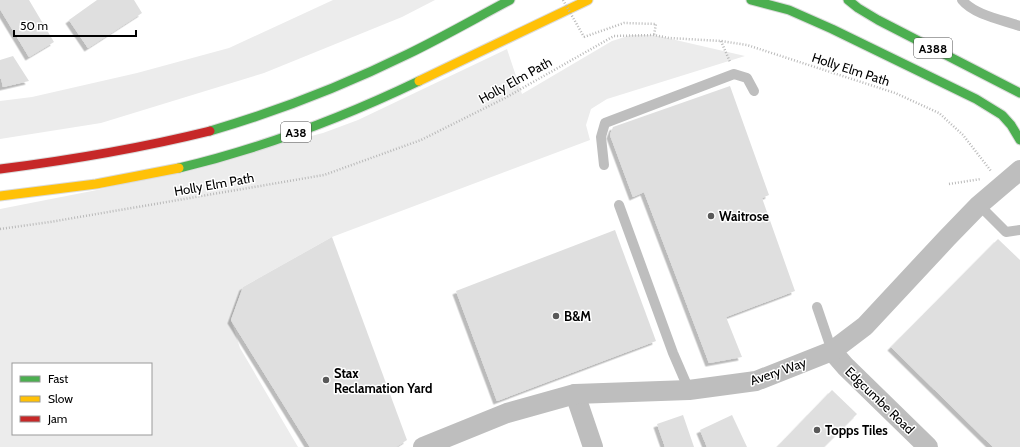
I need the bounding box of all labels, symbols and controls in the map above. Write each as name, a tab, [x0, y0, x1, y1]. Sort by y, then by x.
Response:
scale bar	[14, 12, 136, 38]
text: 50 m	[20, 18, 48, 33]
road number: A388	[914, 38, 952, 58]
street label: Holly Elm Path	[810, 49, 892, 89]
street label: Holly Elm Path	[476, 53, 554, 107]
road number: A38	[281, 122, 311, 142]
street label: Holly Elm Path	[173, 169, 255, 199]
place label: Waitrose	[719, 208, 769, 224]
marker: Waitrose	[706, 211, 716, 221]
place label: B&M	[564, 308, 591, 324]
marker: B&M	[551, 311, 561, 321]
street label: Avery Way	[748, 354, 809, 388]
legend	[12, 363, 152, 435]
street label: Edgcumbe Road	[842, 363, 918, 437]
place label: Stax Reclamation Yard	[334, 365, 432, 396]
text: Fast	[48, 371, 68, 386]
marker: Stax Reclamation Yard	[321, 375, 331, 385]
text: Slow	[48, 391, 73, 406]
text: Jam	[47, 411, 67, 426]
place label: Topps Tiles	[825, 422, 888, 438]
marker: Topps Tiles	[812, 425, 822, 435]

